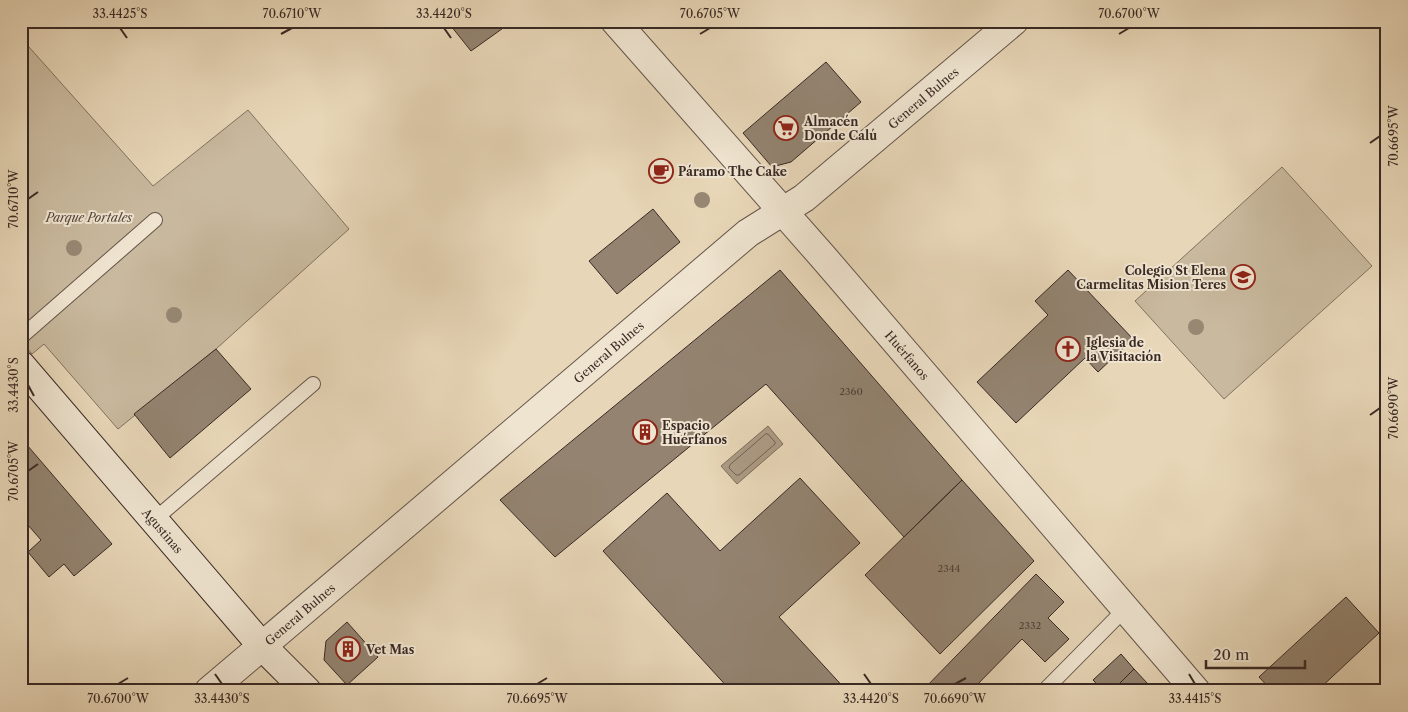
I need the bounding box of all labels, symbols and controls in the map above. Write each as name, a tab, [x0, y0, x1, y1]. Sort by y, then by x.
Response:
text: 33.4425°S	[93, 6, 147, 21]
text: 70.6710°W	[262, 6, 322, 21]
text: 33.4420°S	[416, 6, 472, 21]
text: 70.6705°W	[680, 6, 741, 21]
text: 70.6700°W	[1098, 6, 1161, 21]
street label: General Bulnes	[885, 64, 961, 132]
text: 70.6695°W	[1386, 105, 1401, 167]
place label: Almacén Donde Calú	[803, 114, 877, 143]
supermarket icon: Almacén Donde Calú	[773, 115, 799, 141]
cafe icon: Páramo The Cake	[648, 158, 674, 184]
place label: Páramo The Cake	[678, 164, 787, 179]
text: 70.6710°W	[6, 169, 21, 229]
park label: Parque Portales	[45, 210, 133, 225]
place label: Colegio St Elena Carmelitas Mision Teres	[1076, 263, 1227, 292]
school or university icon: Colegio St Elena Carmelitas Mision Teres	[1230, 264, 1256, 290]
street label: General Bulnes	[570, 318, 647, 386]
street label: Huérfanos	[882, 327, 933, 383]
place label: Iglesia de la Visitación	[1086, 335, 1162, 364]
church icon: Iglesia de la Visitación	[1055, 336, 1081, 362]
text: 33.4430°S	[6, 357, 21, 413]
text: 70.6690°W	[1386, 376, 1401, 439]
house number: 2360	[839, 385, 863, 398]
place label: Espacio Huérfanos	[662, 418, 728, 447]
building icon: Espacio Huérfanos	[632, 419, 658, 445]
text: 70.6705°W	[6, 440, 21, 501]
street label: Agustinas	[139, 504, 186, 556]
house number: 2344	[938, 562, 961, 575]
street label: General Bulnes	[261, 580, 338, 648]
house number: 2332	[1019, 619, 1042, 632]
building icon: Vet Mas	[335, 636, 361, 662]
scale bar	[1206, 637, 1304, 669]
place label: Vet Mas	[365, 642, 415, 657]
text: 20 m	[1213, 645, 1249, 664]
text: 70.6700°W	[87, 691, 150, 706]
text: 33.4430°S	[194, 691, 250, 706]
text: 70.6695°W	[506, 691, 568, 706]
text: 33.4420°S	[843, 691, 899, 706]
text: 70.6690°W	[924, 691, 987, 706]
text: 33.4415°S	[1169, 691, 1221, 706]

